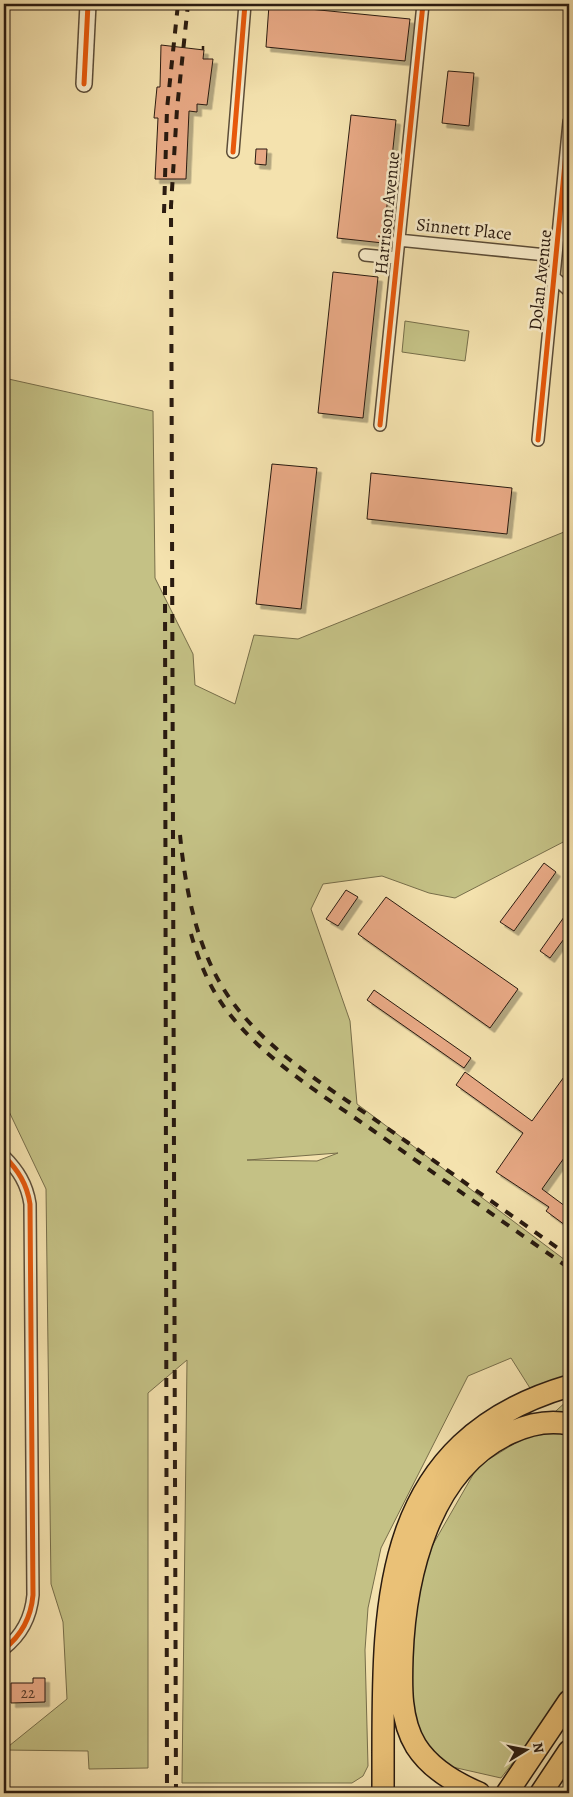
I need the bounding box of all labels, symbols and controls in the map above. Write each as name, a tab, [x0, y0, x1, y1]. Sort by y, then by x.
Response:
street label: Harrison Avenue	[369, 150, 405, 276]
street label: Sinnett Place	[415, 212, 513, 246]
street label: Dolan Avenue	[523, 228, 557, 332]
house number: 22	[21, 1683, 35, 1703]
north arrow	[500, 1724, 550, 1774]
text: N	[528, 1741, 549, 1755]

